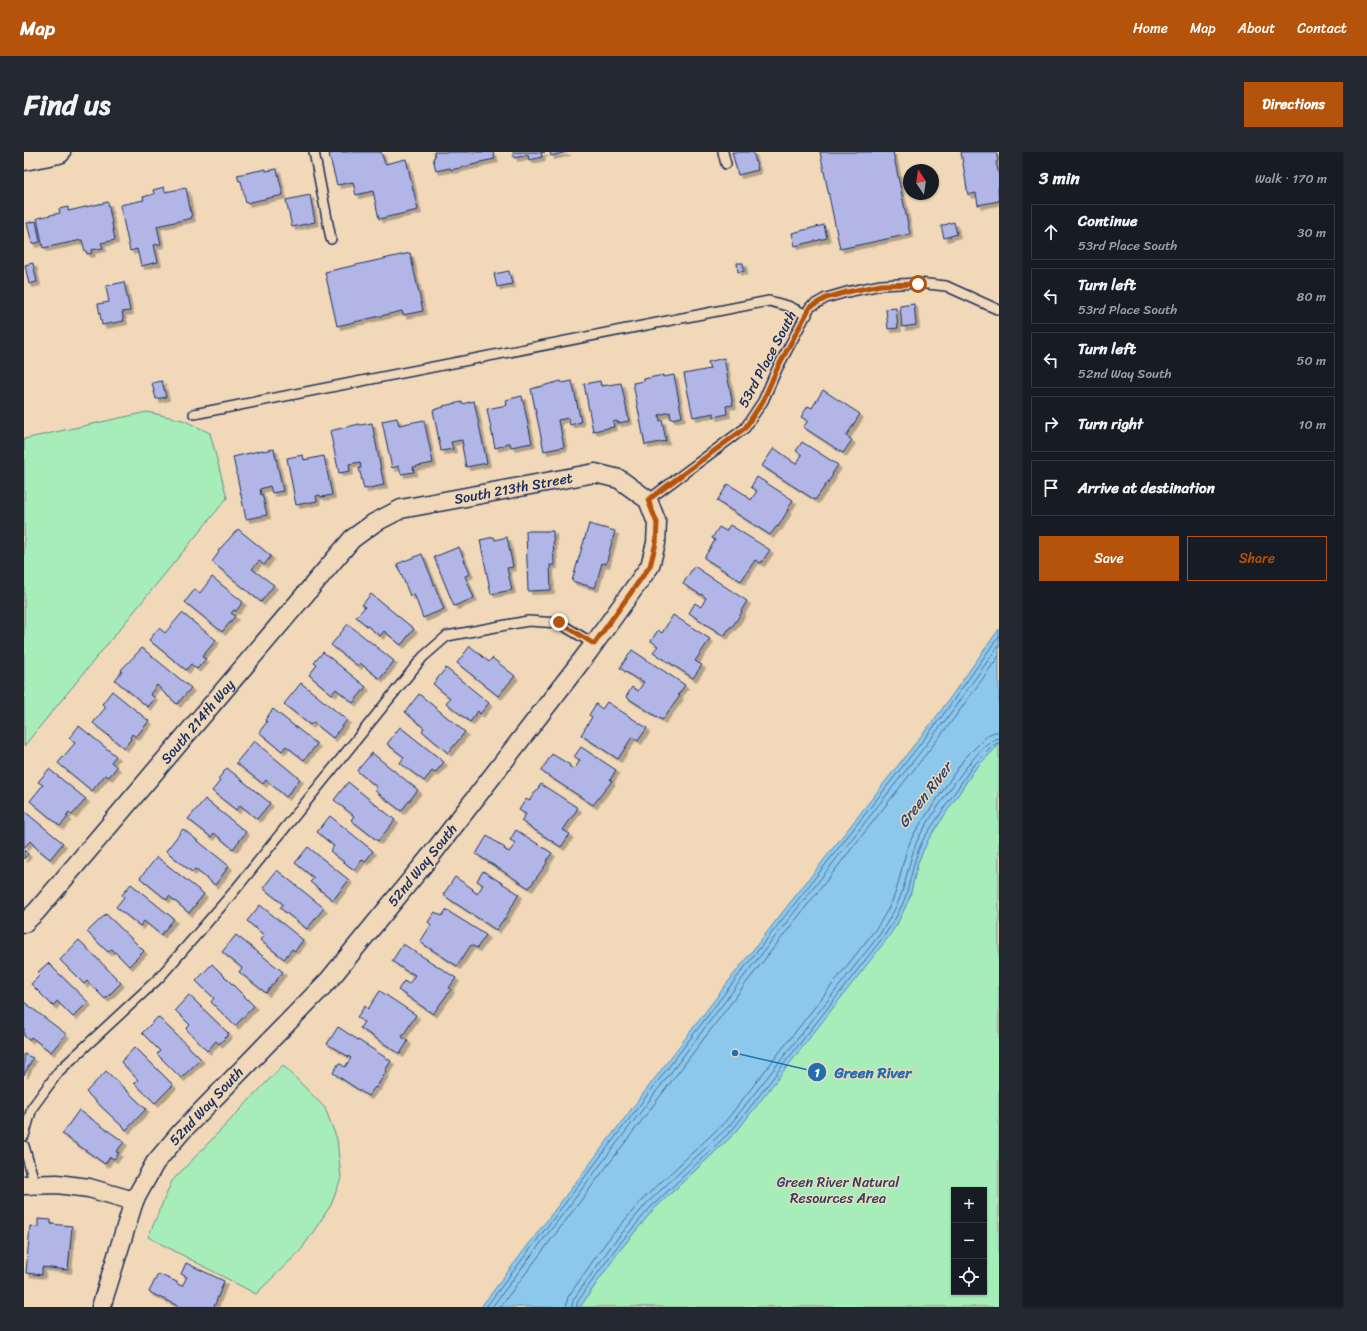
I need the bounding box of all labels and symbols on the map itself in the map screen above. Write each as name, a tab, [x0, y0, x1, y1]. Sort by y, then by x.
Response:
north arrow	[903, 164, 939, 200]
route start	[909, 275, 927, 293]
street label: 53rd Place South	[731, 306, 804, 412]
street label: South 213th Street	[452, 465, 575, 512]
route end	[550, 613, 568, 631]
street label: South 214th Way	[154, 673, 242, 770]
water label: Green River	[891, 754, 961, 833]
street label: 52nd Way South	[381, 818, 464, 912]
callout: Green River	[807, 1059, 920, 1086]
text: Green River	[834, 1060, 913, 1086]
street label: 52nd Way South	[163, 1061, 250, 1152]
text: 1	[814, 1062, 820, 1084]
park label: Green River Natural Resources Area	[777, 1170, 900, 1211]

